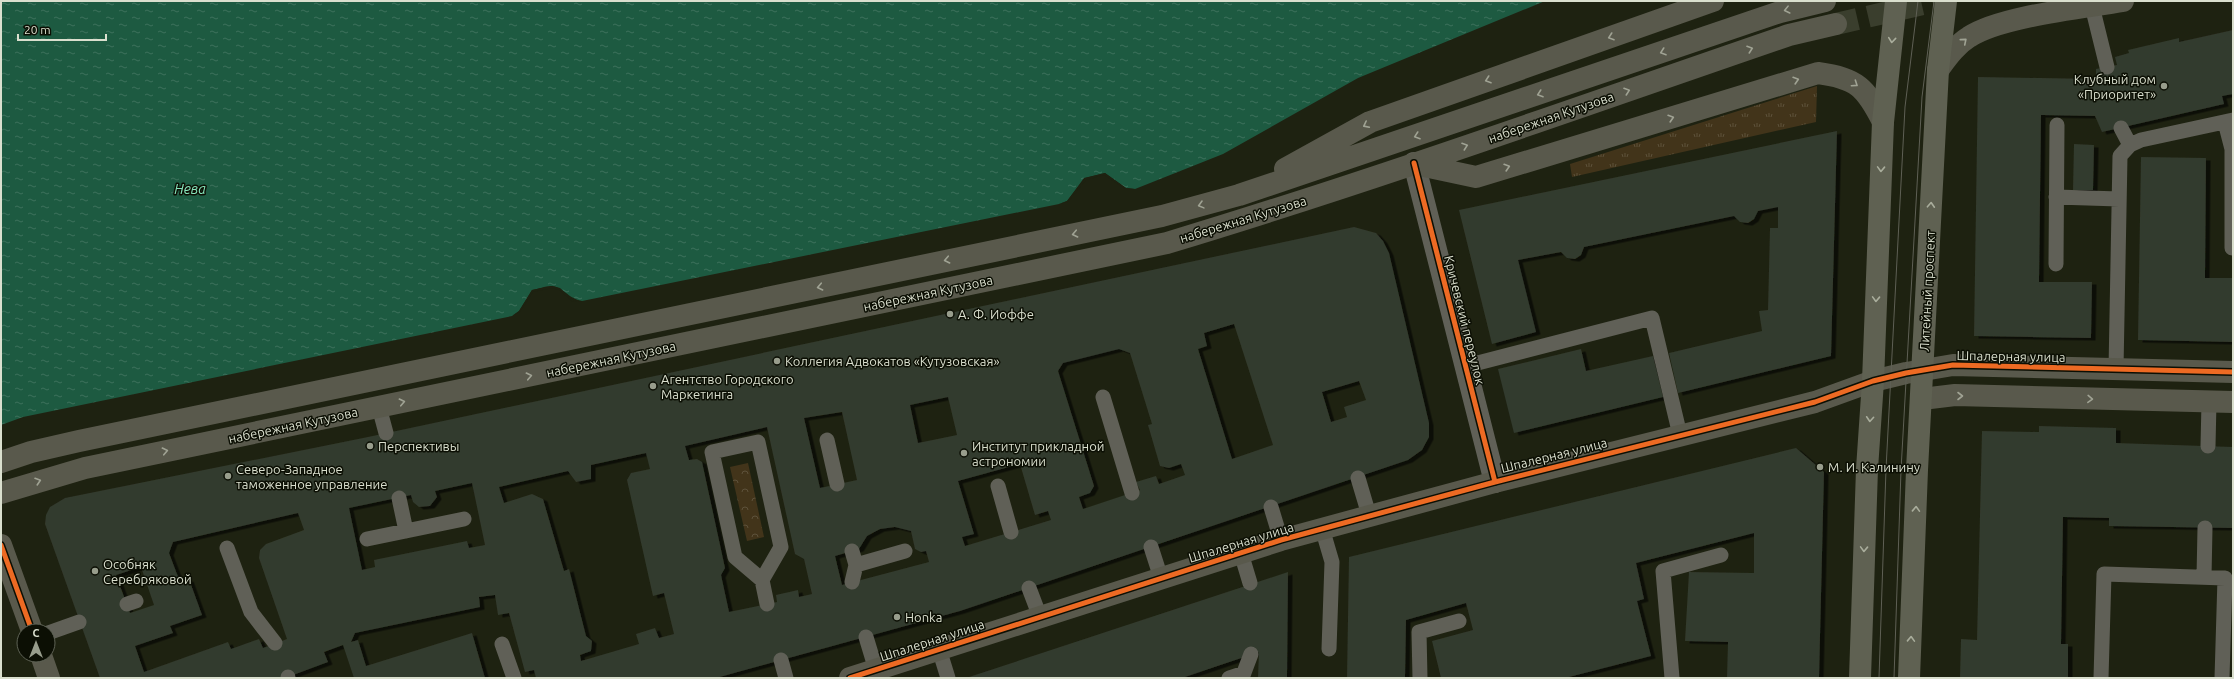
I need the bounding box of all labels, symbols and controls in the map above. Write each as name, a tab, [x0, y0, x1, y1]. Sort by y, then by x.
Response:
one-way arrow	[1783, 6, 1790, 14]
scale bar	[18, 16, 106, 42]
text: 20 m	[24, 23, 51, 36]
one-way arrow	[1607, 33, 1614, 41]
one-way arrow	[1887, 37, 1896, 43]
one-way arrow	[1959, 39, 1966, 46]
one-way arrow	[1747, 45, 1754, 53]
one-way arrow	[1660, 47, 1667, 55]
place label: Клубный дом «Приоритет»	[2074, 72, 2156, 101]
one-way arrow	[1485, 76, 1492, 84]
one-way arrow	[1792, 76, 1799, 85]
one-way arrow	[1851, 79, 1858, 87]
marker: Клубный дом «Приоритет»	[2159, 81, 2169, 91]
one-way arrow	[1624, 87, 1631, 95]
street label: набережная Кутузова	[1486, 89, 1616, 145]
one-way arrow	[1537, 89, 1544, 97]
one-way arrow	[1668, 114, 1675, 123]
one-way arrow	[1362, 120, 1370, 127]
one-way arrow	[1414, 131, 1421, 139]
one-way arrow	[1461, 143, 1468, 151]
one-way arrow	[1503, 163, 1510, 172]
one-way arrow	[1877, 166, 1885, 172]
water label: Нева	[174, 181, 206, 197]
street label: набережная Кутузова	[1178, 193, 1308, 245]
one-way arrow	[1198, 200, 1205, 209]
one-way arrow	[1927, 202, 1935, 208]
one-way arrow	[1071, 229, 1078, 237]
street label: Литейный проспект	[1917, 230, 1937, 352]
street label: Кричевский переулок	[1442, 254, 1488, 386]
one-way arrow	[944, 256, 950, 264]
street label: набережная Кутузова	[862, 272, 994, 314]
one-way arrow	[817, 282, 823, 290]
one-way arrow	[1872, 296, 1880, 302]
place label: А. Ф. Иоффе	[958, 307, 1034, 321]
marker: А. Ф. Иоффе	[945, 309, 955, 319]
street label: набережная Кутузова	[545, 338, 677, 380]
street label: Шпалерная улица	[1956, 348, 2066, 364]
place label: Коллегия Адвокатов «Кутузовская»	[785, 354, 1000, 368]
marker: Коллегия Адвокатов «Кутузовская»	[772, 356, 782, 366]
one-way arrow	[526, 372, 532, 380]
place label: Агентство Городского Маркетинга	[661, 372, 794, 401]
marker: Агентство Городского Маркетинга	[648, 381, 658, 391]
one-way arrow	[1957, 392, 1963, 400]
one-way arrow	[2087, 394, 2093, 403]
one-way arrow	[398, 399, 405, 407]
street label: набережная Кутузова	[227, 404, 359, 446]
one-way arrow	[1866, 416, 1875, 423]
street label: Шпалерная улица	[1499, 435, 1609, 475]
place label: Перспективы	[378, 439, 459, 453]
place label: Институт прикладной астрономии	[972, 439, 1104, 468]
marker: Перспективы	[365, 441, 375, 451]
one-way arrow	[161, 448, 168, 456]
marker: Институт прикладной астрономии	[959, 448, 969, 458]
place label: М. И. Калинину	[1828, 460, 1920, 474]
place label: Северо-Западное таможенное управление	[236, 462, 387, 491]
marker: М. И. Калинину	[1815, 462, 1825, 472]
marker: Северо-Западное таможенное управление	[223, 471, 233, 481]
one-way arrow	[34, 477, 41, 485]
one-way arrow	[1912, 506, 1920, 512]
street label: Шпалерная улица	[1187, 519, 1295, 565]
one-way arrow	[1860, 546, 1868, 552]
place label: Особняк Серебряковой	[103, 557, 192, 586]
marker: Особняк Серебряковой	[90, 566, 100, 576]
place label: Honka	[905, 610, 942, 624]
marker: Honka	[892, 612, 902, 622]
street label: Шпалерная улица	[878, 617, 986, 663]
north arrow	[16, 623, 56, 663]
text: С	[32, 627, 40, 639]
one-way arrow	[1907, 636, 1915, 642]

